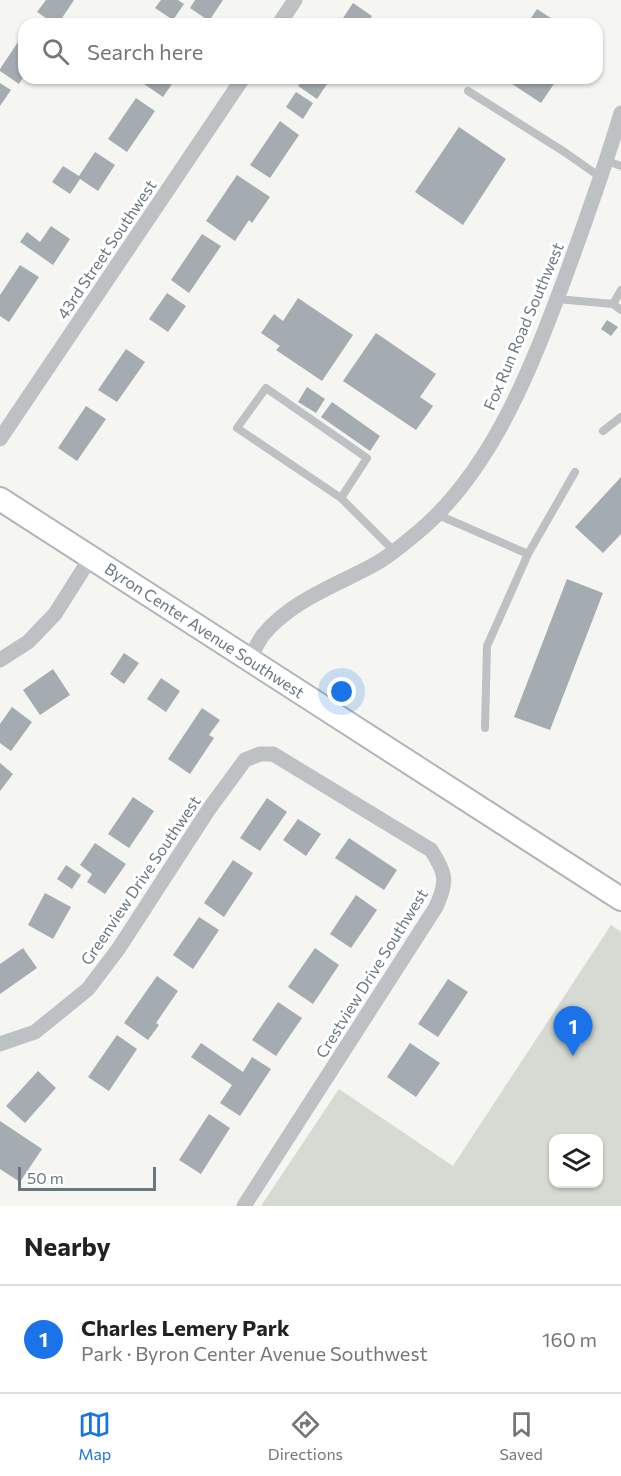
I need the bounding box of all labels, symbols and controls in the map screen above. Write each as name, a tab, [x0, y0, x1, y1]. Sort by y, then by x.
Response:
search box	[18, 18, 603, 84]
icon: search	[39, 35, 72, 68]
text: Search here	[87, 38, 203, 65]
street label: 43rd Street Southwest	[52, 176, 160, 322]
street label: Fox Run Road Southwest	[479, 239, 567, 413]
street label: Byron Center Avenue Southwest	[102, 558, 309, 702]
your location	[327, 677, 356, 706]
street label: Greenview Drive Southwest	[76, 791, 204, 968]
street label: Crestview Drive Southwest	[311, 885, 431, 1061]
pin: 1	[554, 1006, 592, 1056]
map controls	[549, 1134, 603, 1188]
button: layers	[549, 1134, 603, 1188]
scale bar	[18, 1164, 156, 1192]
text: 50 m	[27, 1168, 64, 1187]
text: Nearby	[24, 1230, 111, 1261]
text: Charles Lemery Park	[81, 1314, 290, 1341]
text: 1	[39, 1327, 48, 1351]
text: 160 m	[542, 1327, 597, 1351]
text: Park · Byron Center Avenue Southwest	[81, 1341, 428, 1365]
tab: Map	[78, 1408, 111, 1463]
tab: Directions	[268, 1408, 343, 1463]
tab: Saved	[499, 1408, 543, 1463]

